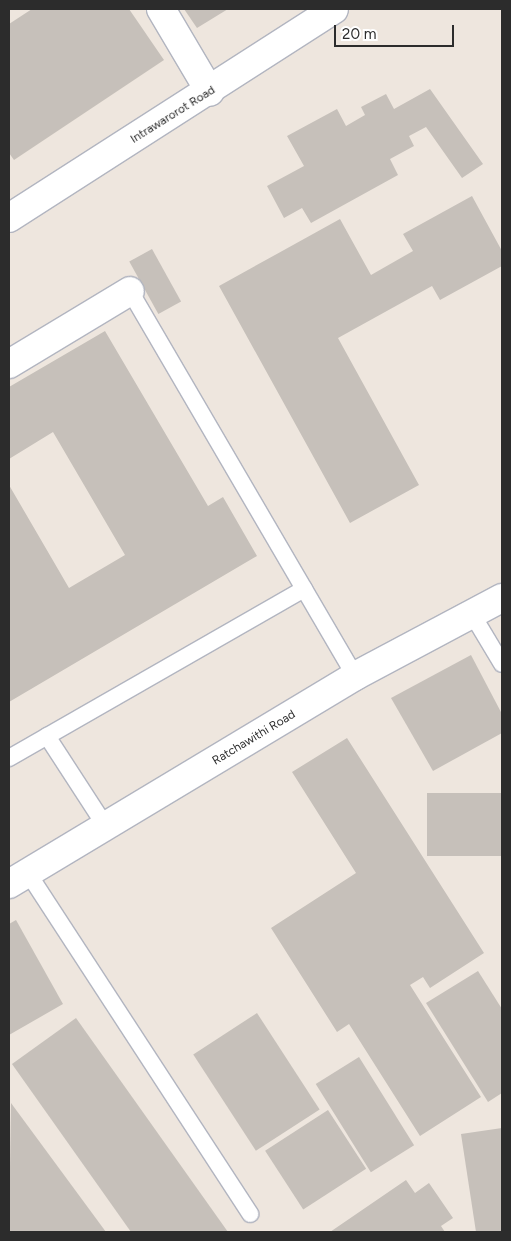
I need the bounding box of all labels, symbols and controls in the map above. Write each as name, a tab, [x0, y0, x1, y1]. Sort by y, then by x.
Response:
scale bar	[336, 15, 456, 47]
text: 20 m	[342, 25, 376, 43]
street label: Intrawarorot Road	[128, 83, 218, 147]
street label: Ratchawithi Road	[210, 708, 298, 768]

